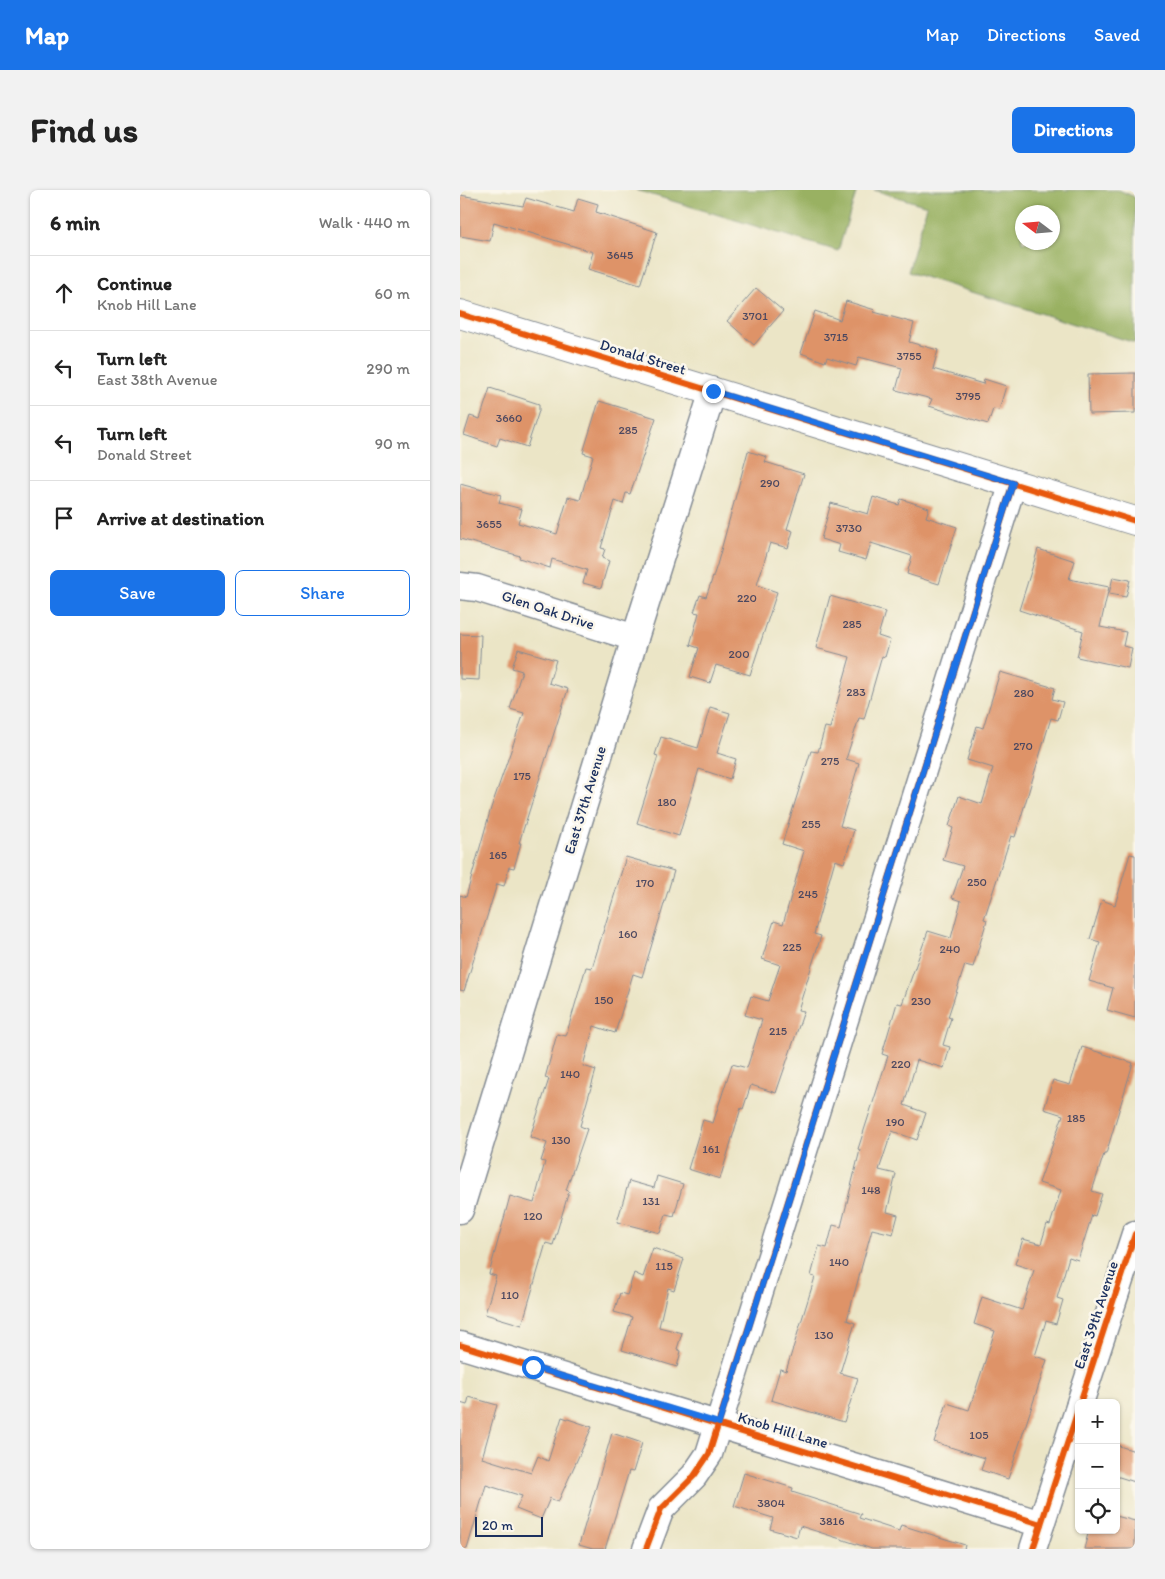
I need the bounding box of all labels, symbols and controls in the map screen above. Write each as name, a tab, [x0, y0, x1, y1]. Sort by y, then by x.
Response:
text: Map	[25, 21, 69, 50]
text: Map	[926, 24, 959, 46]
text: Directions	[987, 24, 1066, 46]
text: Saved	[1094, 24, 1140, 46]
button: Directions	[1012, 107, 1135, 153]
text: Find us	[30, 109, 138, 151]
north arrow	[1015, 205, 1060, 250]
text: 6 min	[50, 210, 100, 235]
text: Walk · 440 m	[319, 213, 410, 232]
house number: 3645	[607, 248, 633, 262]
text: Continue	[97, 272, 172, 295]
icon: ahead	[50, 279, 78, 307]
text: 60 m	[375, 284, 410, 303]
text: Knob Hill Lane	[97, 295, 197, 314]
house number: 3701	[742, 309, 768, 323]
house number: 3715	[824, 330, 848, 344]
street label: Donald Street	[598, 335, 688, 379]
text: Turn left	[97, 347, 167, 370]
house number: 3755	[896, 349, 922, 363]
icon: left	[50, 354, 78, 382]
text: 290 m	[366, 359, 410, 378]
text: East 38th Avenue	[97, 370, 217, 389]
route end	[702, 380, 725, 403]
house number: 3795	[955, 389, 981, 403]
house number: 3660	[496, 411, 522, 425]
text: Turn left	[97, 422, 167, 445]
house number: 285	[618, 423, 638, 437]
icon: left	[50, 429, 78, 457]
text: 90 m	[375, 434, 410, 453]
text: Donald Street	[97, 445, 192, 464]
house number: 290	[760, 476, 780, 490]
icon: arrive	[50, 504, 78, 532]
text: Arrive at destination	[97, 507, 264, 530]
house number: 3655	[476, 517, 502, 531]
house number: 3730	[836, 521, 862, 535]
button: Save	[50, 570, 225, 616]
button: Share	[235, 570, 410, 616]
street label: Glen Oak Drive	[499, 587, 597, 633]
house number: 220	[737, 591, 757, 605]
house number: 285	[842, 617, 862, 631]
house number: 200	[728, 647, 750, 661]
house number: 283	[846, 685, 866, 699]
house number: 280	[1014, 686, 1034, 700]
house number: 270	[1013, 739, 1033, 753]
street label: East 37th Avenue	[560, 744, 610, 856]
house number: 275	[821, 754, 839, 768]
house number: 175	[513, 769, 531, 783]
house number: 180	[657, 795, 677, 809]
house number: 255	[802, 817, 820, 831]
house number: 165	[489, 848, 507, 862]
house number: 250	[967, 875, 987, 889]
house number: 170	[636, 876, 654, 890]
house number: 245	[798, 887, 818, 901]
house number: 160	[618, 927, 638, 941]
house number: 225	[783, 940, 801, 954]
house number: 240	[940, 942, 960, 956]
house number: 150	[594, 993, 614, 1007]
house number: 230	[911, 994, 931, 1008]
house number: 215	[769, 1024, 787, 1038]
house number: 220	[891, 1057, 911, 1071]
house number: 140	[560, 1067, 580, 1081]
house number: 185	[1067, 1111, 1085, 1125]
house number: 190	[885, 1115, 905, 1129]
house number: 130	[551, 1133, 571, 1147]
house number: 161	[702, 1142, 720, 1156]
house number: 148	[861, 1183, 881, 1197]
house number: 131	[642, 1194, 660, 1208]
house number: 120	[523, 1209, 543, 1223]
house number: 140	[829, 1255, 849, 1269]
house number: 115	[655, 1259, 673, 1273]
street label: East 39th Avenue	[1070, 1259, 1122, 1371]
house number: 110	[501, 1288, 519, 1302]
house number: 130	[814, 1328, 834, 1342]
route start	[522, 1356, 545, 1379]
map controls	[1075, 1399, 1120, 1534]
button: +	[1075, 1399, 1120, 1444]
street label: Knob Hill Lane	[736, 1408, 830, 1452]
house number: 105	[969, 1428, 989, 1442]
button: −	[1075, 1444, 1120, 1489]
button: locate	[1075, 1489, 1120, 1534]
house number: 3804	[757, 1496, 785, 1510]
scale bar	[475, 1514, 542, 1537]
house number: 3816	[819, 1514, 845, 1528]
text: 20 m	[482, 1517, 513, 1534]

